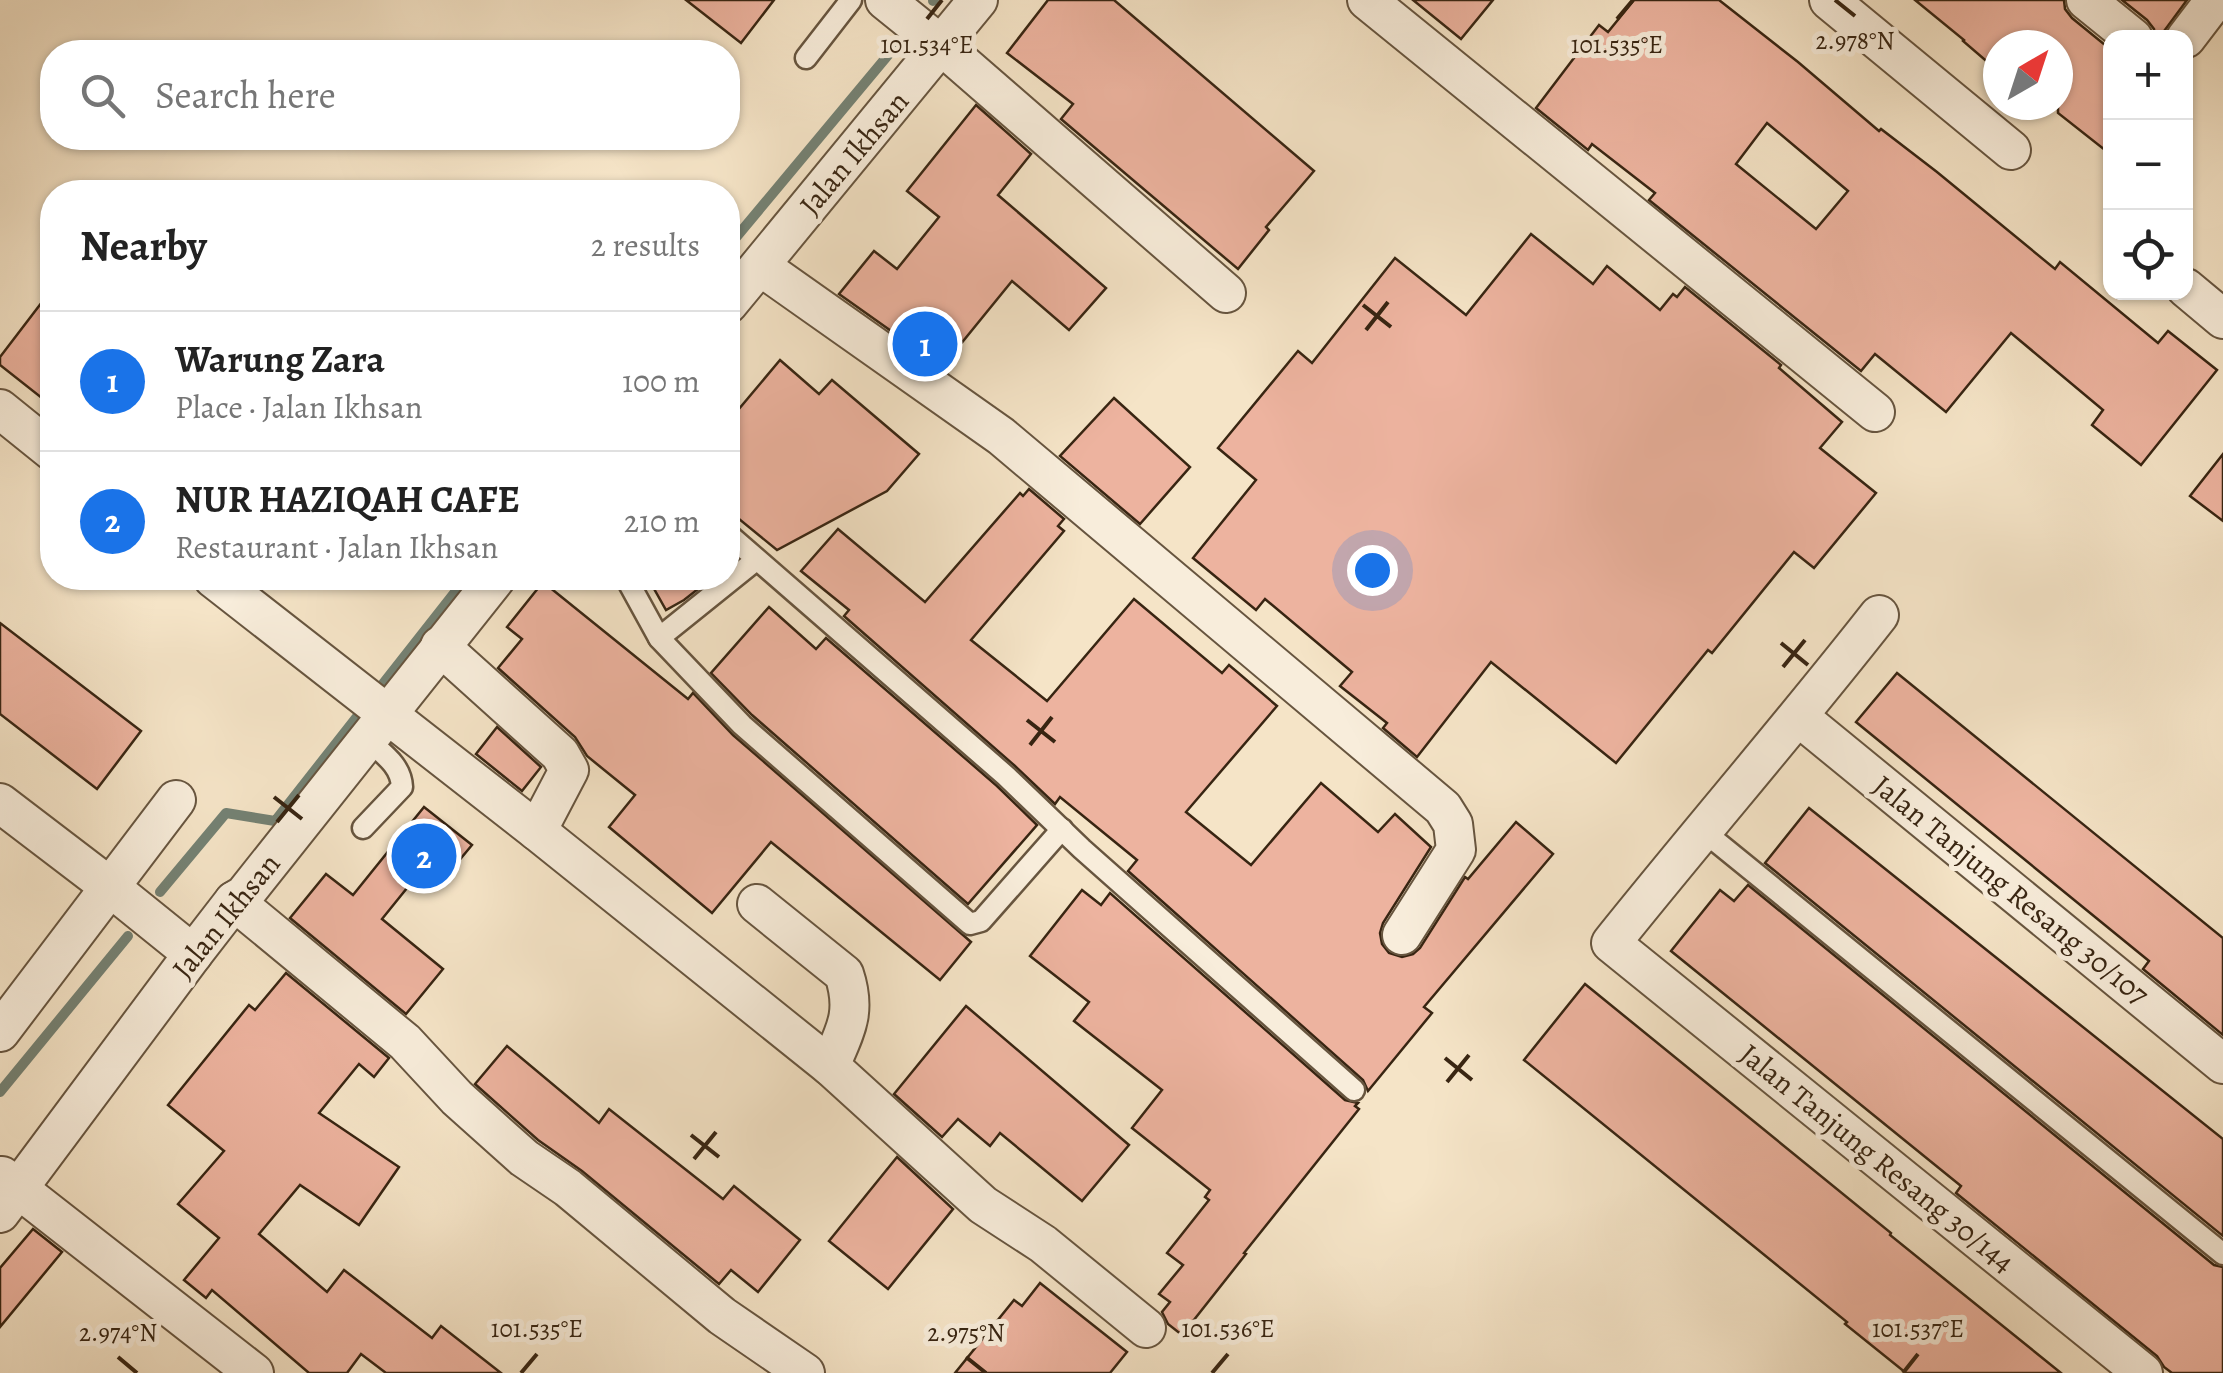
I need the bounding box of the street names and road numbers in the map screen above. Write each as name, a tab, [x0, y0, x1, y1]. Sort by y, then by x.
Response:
street label: Jalan Ikhsan	[790, 82, 918, 224]
street label: Jalan Tanjung Resang 30/107	[1865, 766, 2158, 1014]
street label: Jalan Ikhsan	[163, 845, 289, 987]
street label: Jalan Tanjung Resang 30/144	[1731, 1034, 2023, 1282]

